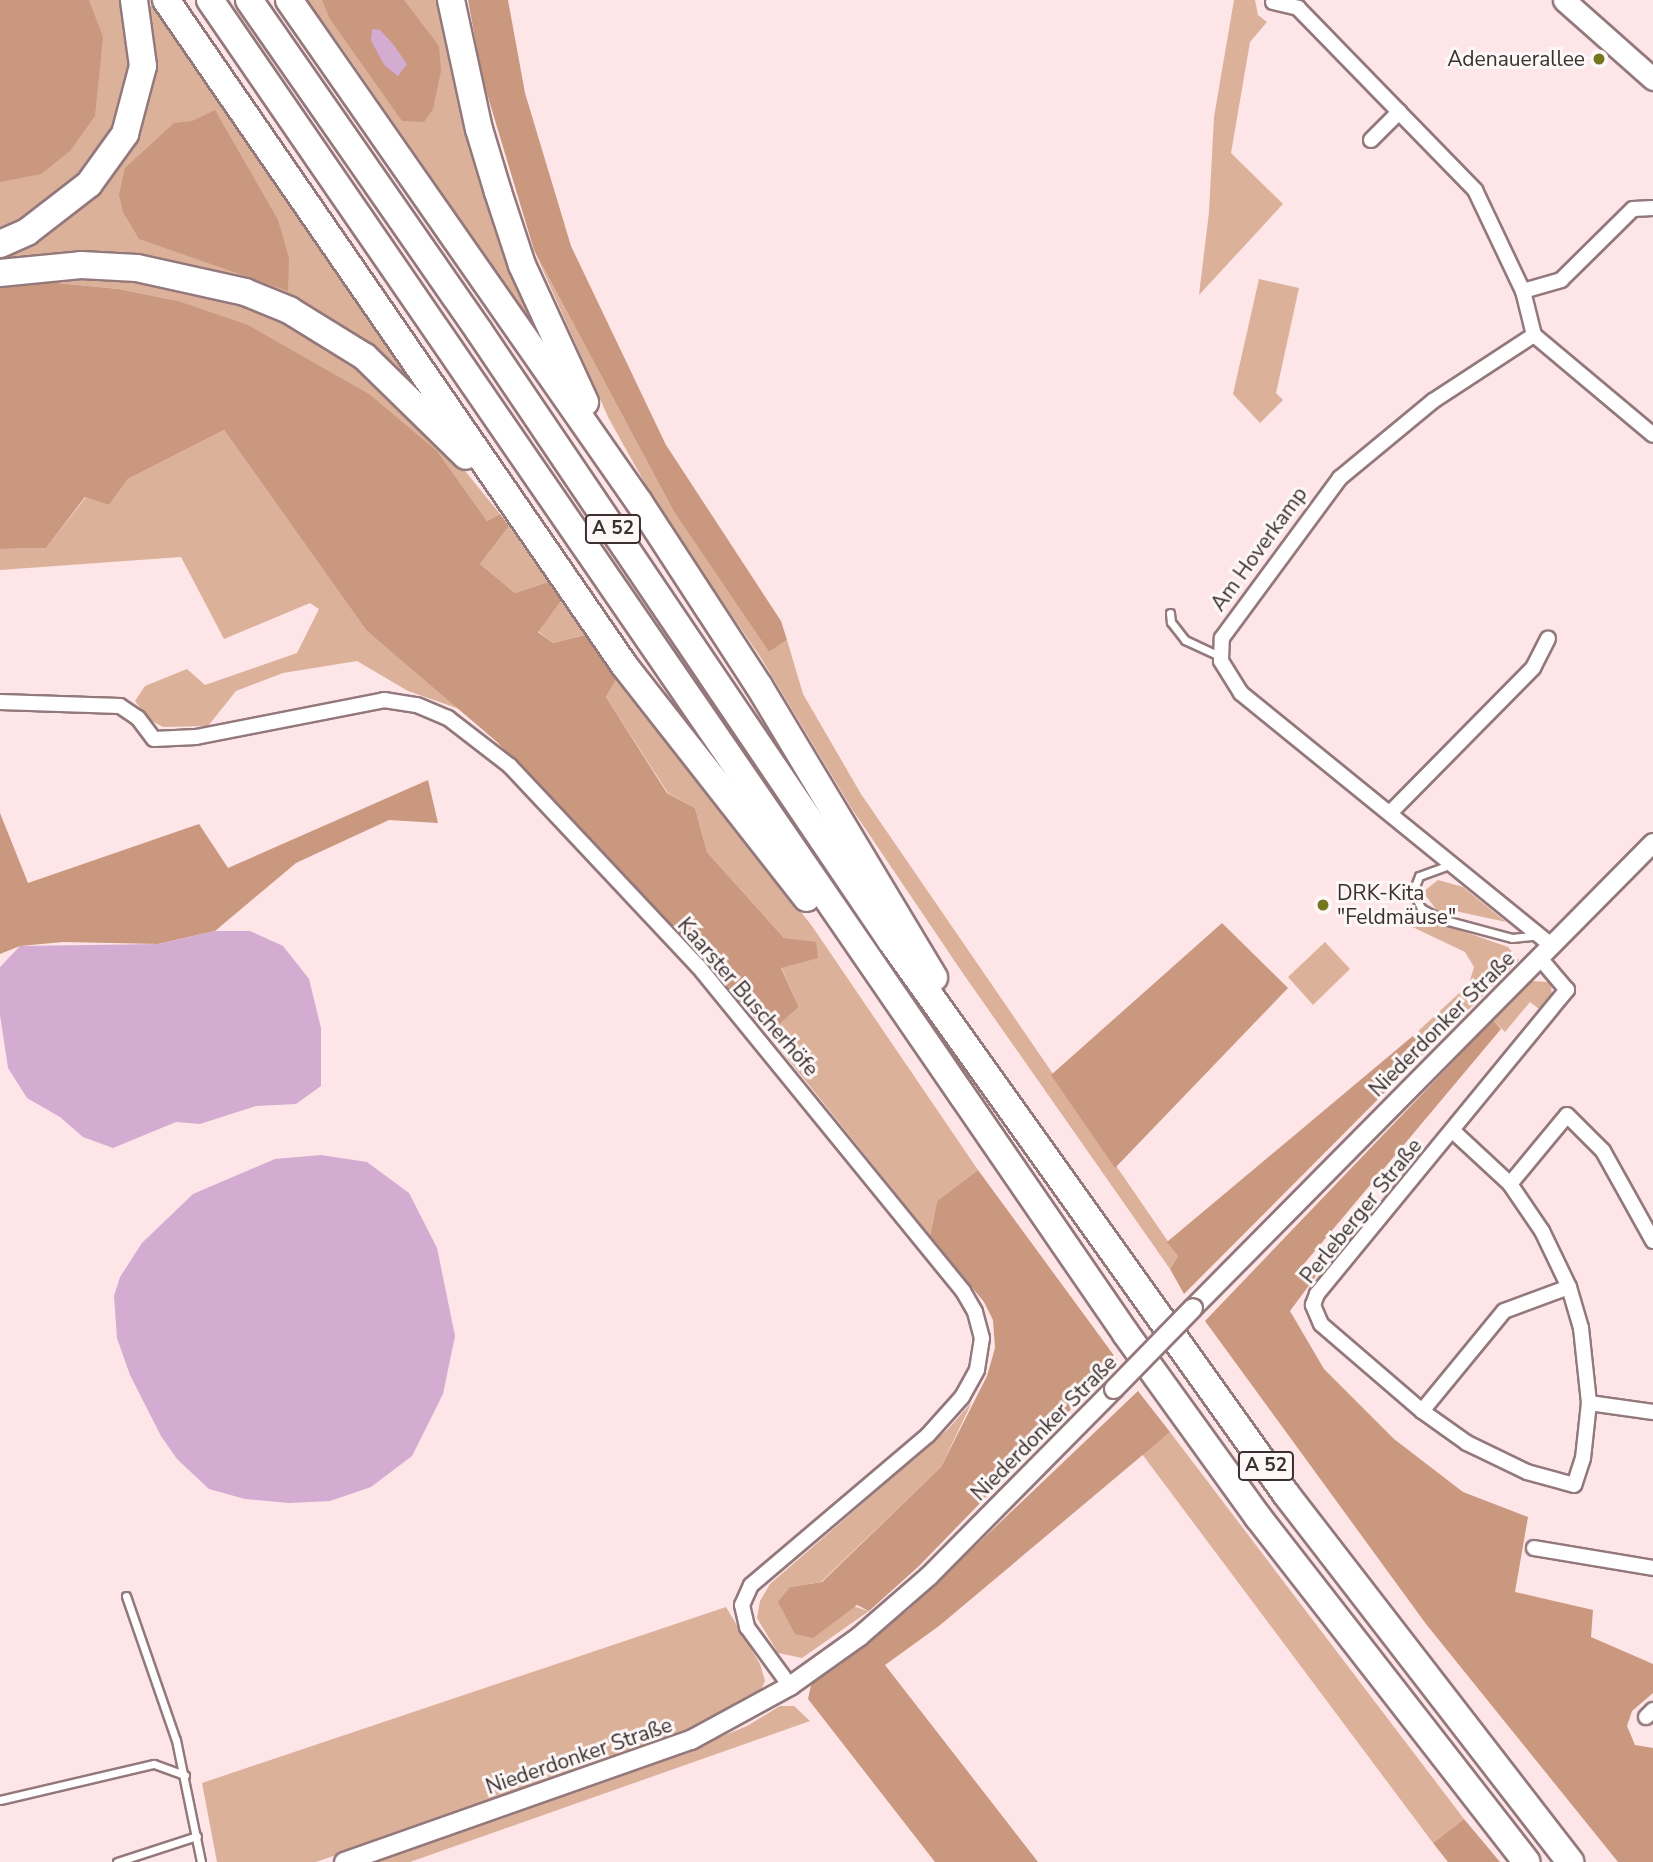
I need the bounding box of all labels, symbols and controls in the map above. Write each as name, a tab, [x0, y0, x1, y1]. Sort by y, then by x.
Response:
place label: Adenauerallee	[1447, 46, 1585, 72]
marker: Adenauerallee	[1591, 51, 1607, 67]
street label: Am Hoverkamp	[1206, 482, 1312, 616]
road number: A 52	[583, 514, 643, 544]
place label: DRK-Kita "Feldmäuse"	[1337, 880, 1456, 930]
marker: DRK-Kita "Feldmäuse"	[1315, 897, 1331, 913]
street label: Kaarster Buscherhöfe	[672, 913, 824, 1081]
street label: Niederdonker Straße	[1364, 946, 1520, 1102]
street label: Perleberger Straße	[1295, 1134, 1427, 1288]
street label: Niederdonker Straße	[966, 1350, 1122, 1506]
road number: A 52	[1236, 1450, 1296, 1482]
street label: Niederdonker Straße	[483, 1712, 675, 1800]

